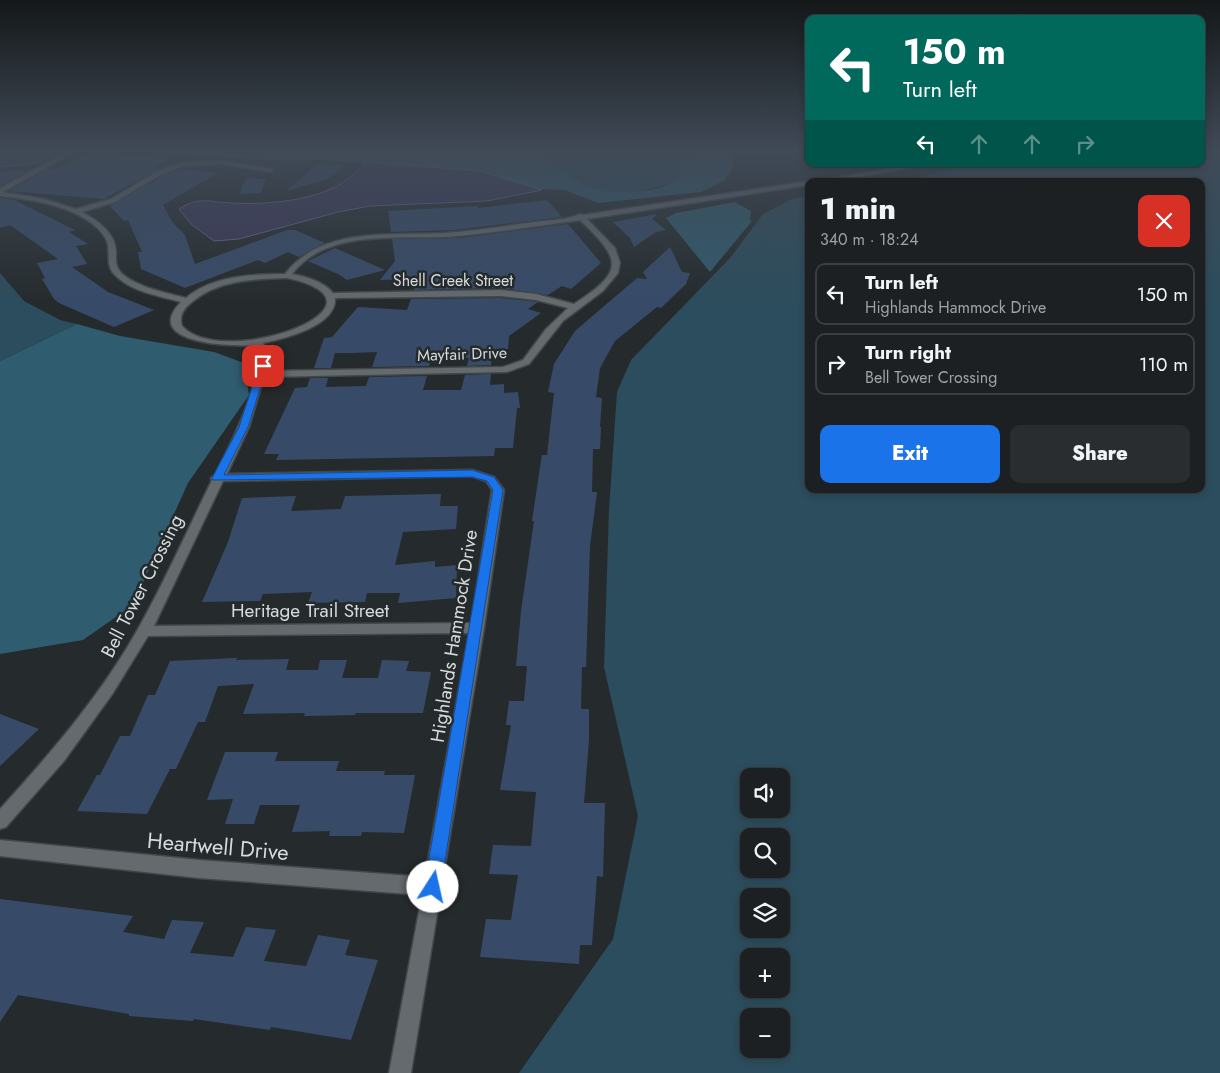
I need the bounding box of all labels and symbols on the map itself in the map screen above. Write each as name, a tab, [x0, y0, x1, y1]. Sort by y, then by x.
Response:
street label: Shell Creek Street	[393, 269, 513, 292]
street label: Mayfair Drive	[417, 341, 507, 367]
pin	[242, 345, 284, 387]
street label: Bell Tower Crossing	[94, 510, 190, 662]
street label: Highlands Hammock Drive	[424, 527, 484, 744]
street label: Heritage Trail Street	[231, 597, 390, 624]
street label: Heartwell Drive	[146, 824, 290, 868]
position arrow	[406, 860, 458, 912]

